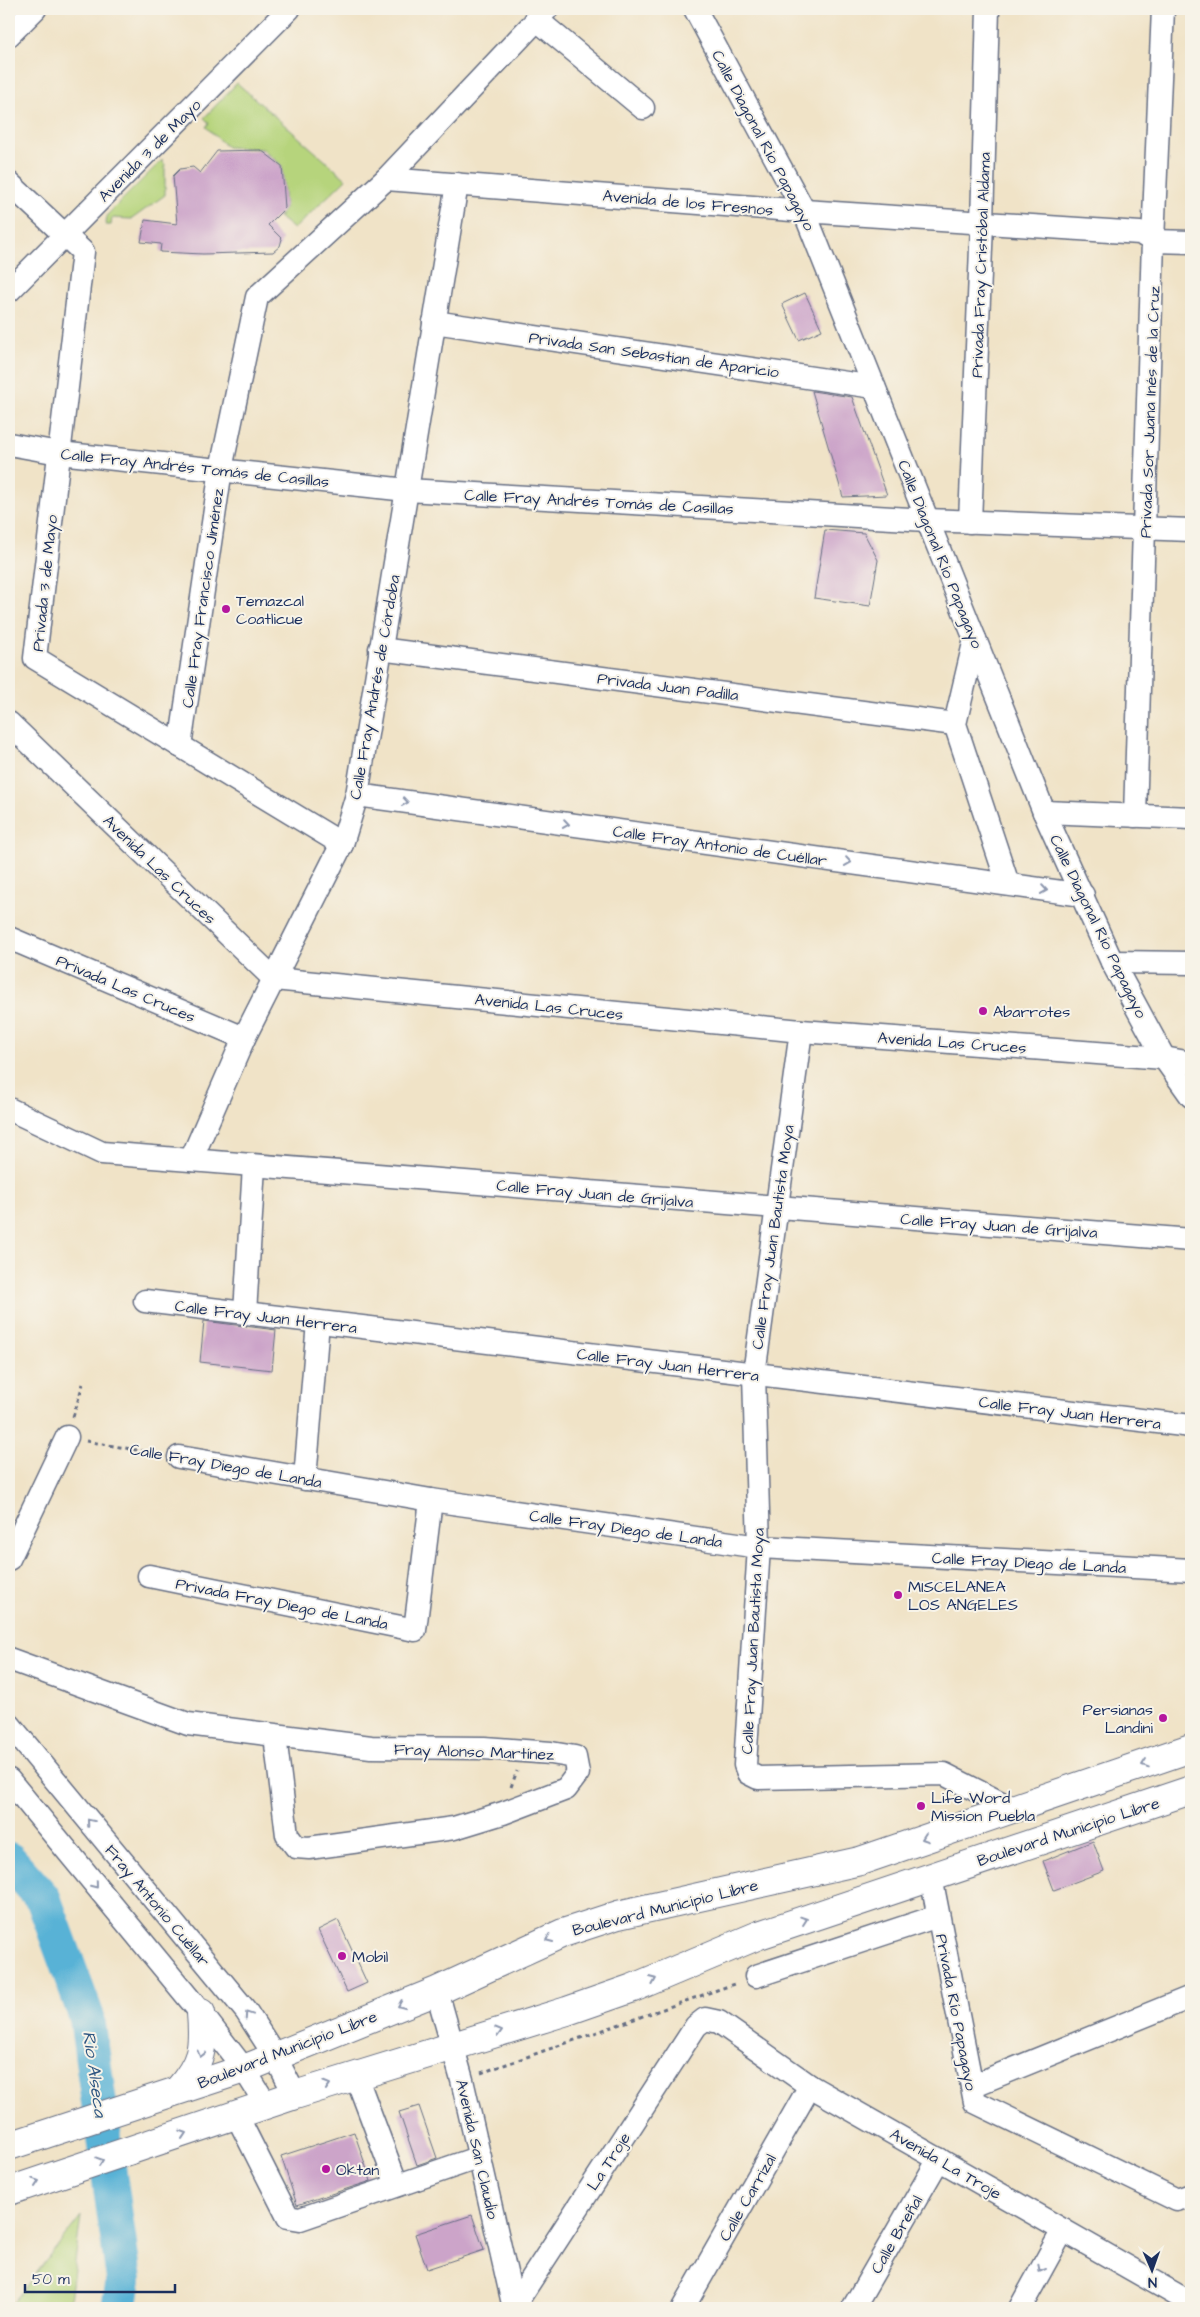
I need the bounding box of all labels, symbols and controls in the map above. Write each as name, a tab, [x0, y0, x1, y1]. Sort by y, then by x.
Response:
street label: Calle Diagonal Río Papagayo	[705, 46, 820, 235]
street label: Avenida 3 de Mayo	[93, 94, 207, 208]
street label: Privada Fray Cristóbal Aldama	[966, 152, 997, 378]
street label: Avenida de los Fresnos	[602, 185, 774, 221]
street label: Privada Sor Juana Inés de la Cruz	[1135, 285, 1165, 539]
street label: Privada San Sebastian de Aparicio	[527, 327, 780, 383]
street label: Calle Fray Andrés Tomás de Casillas	[60, 443, 330, 494]
street label: Calle Diagonal Río Papagayo	[891, 457, 988, 652]
street label: Calle Fray Andrés Tomás de Casillas	[464, 484, 734, 521]
street label: Calle Fray Francisco Jiménez	[177, 487, 230, 709]
street label: Privada 3 de Mayo	[27, 514, 64, 653]
street label: Calle Fray Andrés de Córdoba	[344, 573, 407, 801]
place label: Temazcal Coatlicue	[236, 590, 304, 630]
marker: Temazcal Coatlicue	[220, 603, 232, 615]
street label: Privada Juan Padilla	[596, 667, 740, 707]
one-way arrow	[401, 796, 409, 807]
street label: Avenida Las Cruces	[98, 810, 221, 929]
one-way arrow	[562, 818, 570, 829]
street label: Calle Fray Antonio de Cuéllar	[611, 820, 828, 873]
street label: Calle Diagonal Río Papagayo	[1043, 831, 1152, 1022]
one-way arrow	[845, 856, 853, 867]
one-way arrow	[1039, 884, 1048, 894]
street label: Privada Las Cruces	[53, 950, 199, 1028]
street label: Avenida Las Cruces	[474, 988, 624, 1026]
place label: Abarrotes	[993, 1001, 1070, 1023]
marker: Abarrotes	[977, 1005, 989, 1017]
street label: Avenida Las Cruces	[877, 1027, 1027, 1059]
street label: Calle Fray Juan Bautista Moya	[746, 1123, 801, 1351]
street label: Calle Fray Juan de Grijalva	[496, 1174, 694, 1215]
street label: Calle Fray Juan de Grijalva	[900, 1208, 1098, 1245]
street label: Calle Fray Juan Herrera	[173, 1295, 358, 1340]
street label: Calle Fray Juan Herrera	[575, 1343, 760, 1388]
street label: Calle Fray Juan Herrera	[977, 1391, 1162, 1436]
street label: Calle Fray Diego de Landa	[128, 1438, 324, 1495]
street label: Calle Fray Diego de Landa	[528, 1505, 724, 1554]
street label: Calle Fray Juan Bautista Moya	[736, 1527, 771, 1755]
street label: Calle Fray Diego de Landa	[931, 1547, 1127, 1580]
street label: Privada Fray Diego de Landa	[174, 1573, 390, 1636]
place label: MISCELANEA LOS ANGELES	[908, 1576, 1018, 1616]
marker: MISCELANEA LOS ANGELES	[892, 1589, 904, 1601]
place label: Persianas Landini	[1083, 1699, 1154, 1739]
marker: Persianas Landini	[1157, 1712, 1169, 1724]
street label: Fray Alonso Martínez	[394, 1738, 554, 1767]
one-way arrow	[1141, 1758, 1150, 1768]
place label: Life Word Mission Puebla	[931, 1787, 1035, 1827]
street label: Boulevard Municipio Libre	[974, 1792, 1163, 1872]
marker: Life Word Mission Puebla	[915, 1800, 927, 1812]
one-way arrow	[86, 1819, 95, 1828]
one-way arrow	[921, 1832, 930, 1842]
street label: Fray Antonio Cuéllar	[99, 1840, 215, 1972]
street label: Boulevard Municipio Libre	[570, 1874, 761, 1942]
one-way arrow	[90, 1879, 98, 1888]
one-way arrow	[799, 1916, 808, 1926]
street label: Privada Río Papagayo	[929, 1932, 982, 2093]
one-way arrow	[545, 1933, 554, 1943]
place label: Mobil	[352, 1946, 388, 1968]
marker: Mobil	[336, 1950, 348, 1962]
one-way arrow	[648, 1975, 657, 1986]
one-way arrow	[397, 1999, 406, 2010]
street label: Boulevard Municipio Libre	[194, 2005, 381, 2094]
one-way arrow	[245, 2012, 255, 2021]
one-way arrow	[494, 2027, 503, 2037]
water label: Rio Alseca	[76, 2029, 113, 2120]
one-way arrow	[196, 2050, 206, 2058]
street label: Avenida San Claudio	[450, 2077, 504, 2221]
one-way arrow	[323, 2081, 331, 2091]
street label: Avenida La Troje	[886, 2123, 1006, 2205]
street label: La Troje	[582, 2128, 636, 2195]
one-way arrow	[178, 2129, 187, 2139]
street label: Calle Carrizal	[714, 2150, 782, 2245]
one-way arrow	[96, 2157, 104, 2167]
place label: Oktan	[336, 2159, 379, 2181]
marker: Oktan	[320, 2163, 332, 2175]
one-way arrow	[32, 2178, 40, 2188]
street label: Calle Breñal	[866, 2191, 928, 2278]
north arrow	[1128, 2244, 1178, 2294]
scale bar	[25, 2262, 175, 2294]
one-way arrow	[1038, 2264, 1048, 2273]
text: 50 m	[32, 2269, 70, 2290]
text: N	[1147, 2272, 1157, 2292]

